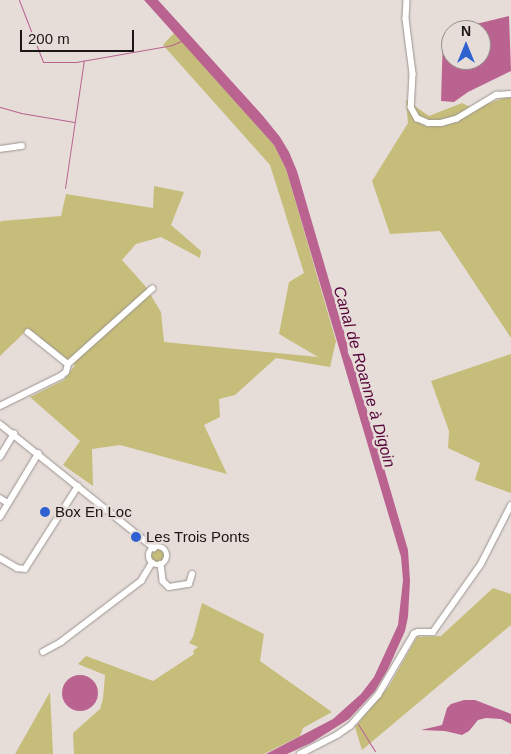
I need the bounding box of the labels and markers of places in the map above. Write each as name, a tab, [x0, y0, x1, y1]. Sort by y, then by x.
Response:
place label: Box En Loc	[55, 503, 132, 521]
marker: Box En Loc	[39, 506, 51, 518]
place label: Les Trois Ponts	[146, 528, 250, 546]
marker: Les Trois Ponts	[130, 531, 142, 543]

